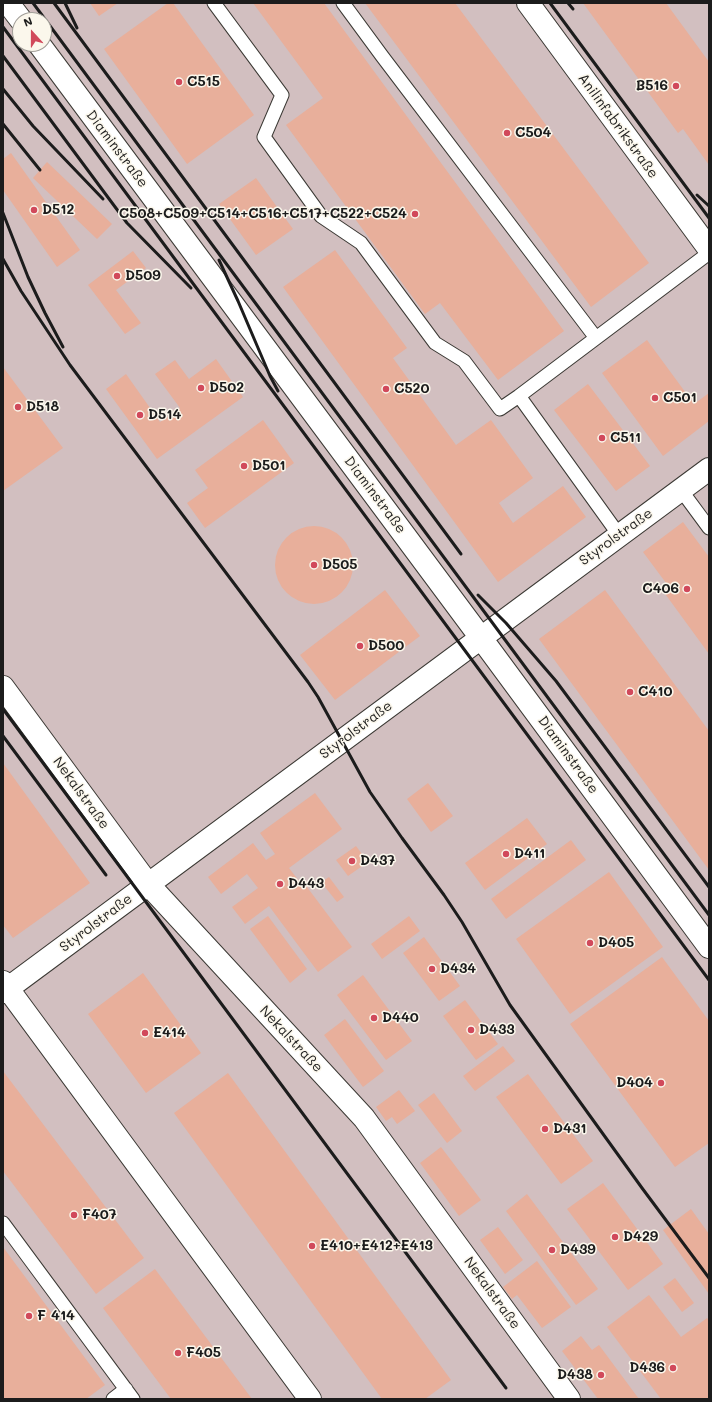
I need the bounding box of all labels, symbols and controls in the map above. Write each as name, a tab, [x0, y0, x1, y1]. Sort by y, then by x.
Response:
north arrow	[12, 12, 52, 52]
text: N	[21, 13, 34, 30]
street label: Anilinfabrikstraße	[574, 70, 662, 182]
place label: C515	[187, 74, 220, 90]
marker: C515	[174, 77, 184, 87]
place label: B516	[636, 78, 668, 94]
marker: B516	[671, 81, 681, 91]
street label: Diaminstraße	[83, 107, 151, 191]
place label: C504	[515, 125, 551, 141]
marker: C504	[502, 128, 512, 138]
place label: D512	[42, 202, 74, 218]
marker: D512	[29, 205, 39, 215]
place label: C508+C509+C514+C516+C517+C522+C524	[119, 206, 407, 222]
marker: C508+C509+C514+C516+C517+C522+C524	[410, 209, 420, 219]
place label: D509	[125, 268, 161, 284]
marker: D509	[112, 271, 122, 281]
place label: D502	[209, 380, 244, 396]
place label: C520	[394, 381, 429, 397]
marker: D502	[196, 383, 206, 393]
marker: C520	[381, 384, 391, 394]
place label: C501	[663, 390, 697, 406]
marker: C501	[650, 393, 660, 403]
place label: D518	[26, 399, 59, 415]
marker: D518	[13, 402, 23, 412]
place label: D514	[148, 407, 181, 423]
marker: D514	[135, 410, 145, 420]
place label: C511	[610, 430, 641, 446]
marker: C511	[597, 433, 607, 443]
street label: Diaminstraße	[341, 453, 409, 537]
place label: D501	[252, 458, 285, 474]
marker: D501	[239, 461, 249, 471]
street label: Styrolstraße	[576, 505, 656, 569]
place label: D505	[322, 557, 357, 573]
marker: D505	[309, 560, 319, 570]
place label: C406	[642, 581, 679, 597]
marker: C406	[682, 584, 692, 594]
place label: D500	[368, 638, 404, 654]
marker: D500	[355, 641, 365, 651]
place label: C410	[638, 684, 672, 700]
marker: C410	[625, 687, 635, 697]
street label: Styrolstraße	[316, 697, 396, 763]
street label: Diaminstraße	[534, 713, 602, 797]
street label: Nekalstraße	[49, 754, 113, 832]
place label: D411	[514, 846, 545, 862]
marker: D411	[501, 849, 511, 859]
place label: D437	[360, 853, 395, 869]
marker: D437	[347, 856, 357, 866]
place label: D443	[288, 876, 324, 892]
marker: D443	[275, 879, 285, 889]
street label: Styrolstraße	[56, 890, 136, 956]
place label: D405	[598, 935, 634, 951]
marker: D405	[585, 938, 595, 948]
place label: D434	[440, 961, 476, 977]
marker: D434	[427, 964, 437, 974]
street label: Nekalstraße	[256, 1002, 326, 1076]
place label: D440	[382, 1010, 419, 1026]
marker: D440	[369, 1013, 379, 1023]
place label: D433	[479, 1022, 515, 1038]
place label: E414	[153, 1025, 186, 1041]
marker: D433	[466, 1025, 476, 1035]
marker: E414	[140, 1028, 150, 1038]
place label: D404	[616, 1075, 653, 1091]
marker: D404	[656, 1078, 666, 1088]
place label: D431	[553, 1121, 587, 1137]
marker: D431	[540, 1124, 550, 1134]
place label: F407	[82, 1207, 117, 1223]
marker: F407	[69, 1210, 79, 1220]
place label: D429	[623, 1229, 658, 1245]
marker: D429	[610, 1232, 620, 1242]
place label: E410+E412+E413	[320, 1238, 433, 1254]
marker: E410+E412+E413	[307, 1241, 317, 1251]
place label: D439	[560, 1242, 596, 1258]
marker: D439	[547, 1245, 557, 1255]
street label: Nekalstraße	[460, 1254, 524, 1332]
place label: F 414	[37, 1308, 75, 1324]
marker: F 414	[24, 1311, 34, 1321]
place label: F405	[186, 1345, 221, 1361]
marker: F405	[173, 1348, 183, 1358]
place label: D436	[629, 1360, 665, 1376]
marker: D436	[668, 1363, 678, 1373]
place label: D438	[557, 1367, 593, 1383]
marker: D438	[596, 1370, 606, 1380]

